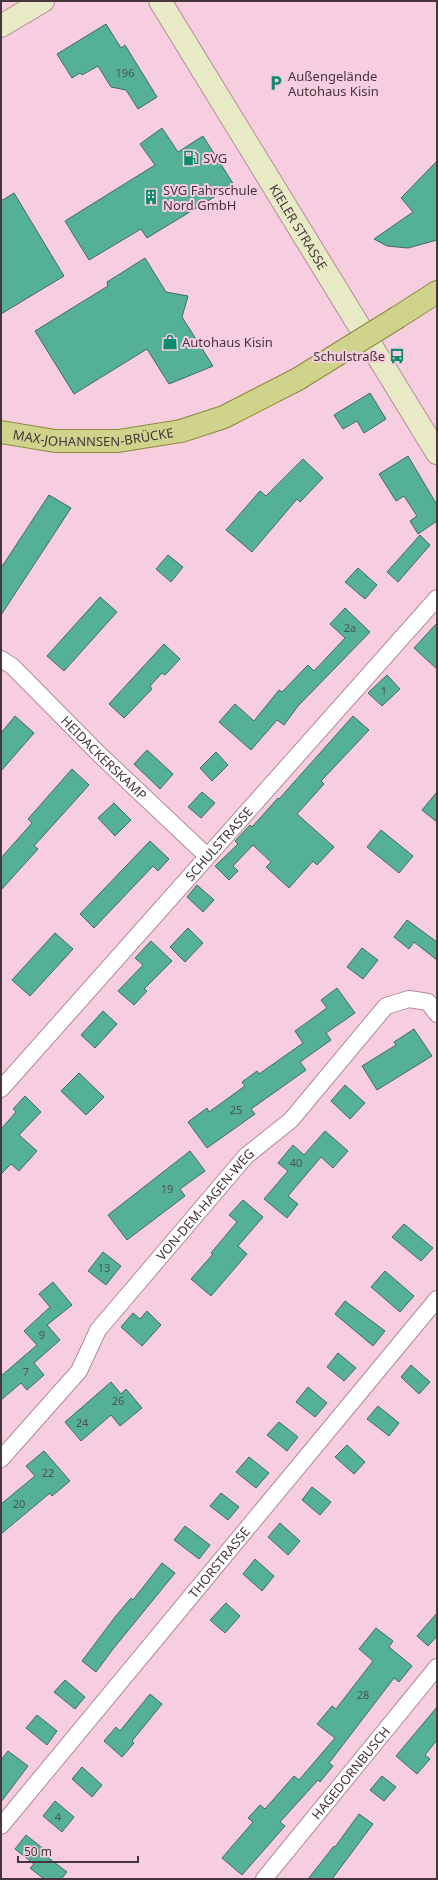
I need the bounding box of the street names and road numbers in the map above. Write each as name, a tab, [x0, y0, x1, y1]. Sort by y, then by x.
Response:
street label: KIELER STRASSE	[265, 181, 332, 273]
street label: MAX-JOHANNSEN-BRÜCKE	[12, 423, 175, 450]
street label: HEIDACKERSKAMP	[57, 712, 151, 804]
street label: SCHULSTRASSE	[181, 803, 257, 885]
street label: VON-DEM-HAGEN-WEG	[152, 1144, 258, 1264]
street label: THORSTRASSE	[184, 1523, 254, 1602]
street label: HAGEDORNBUSCH	[307, 1723, 394, 1823]

